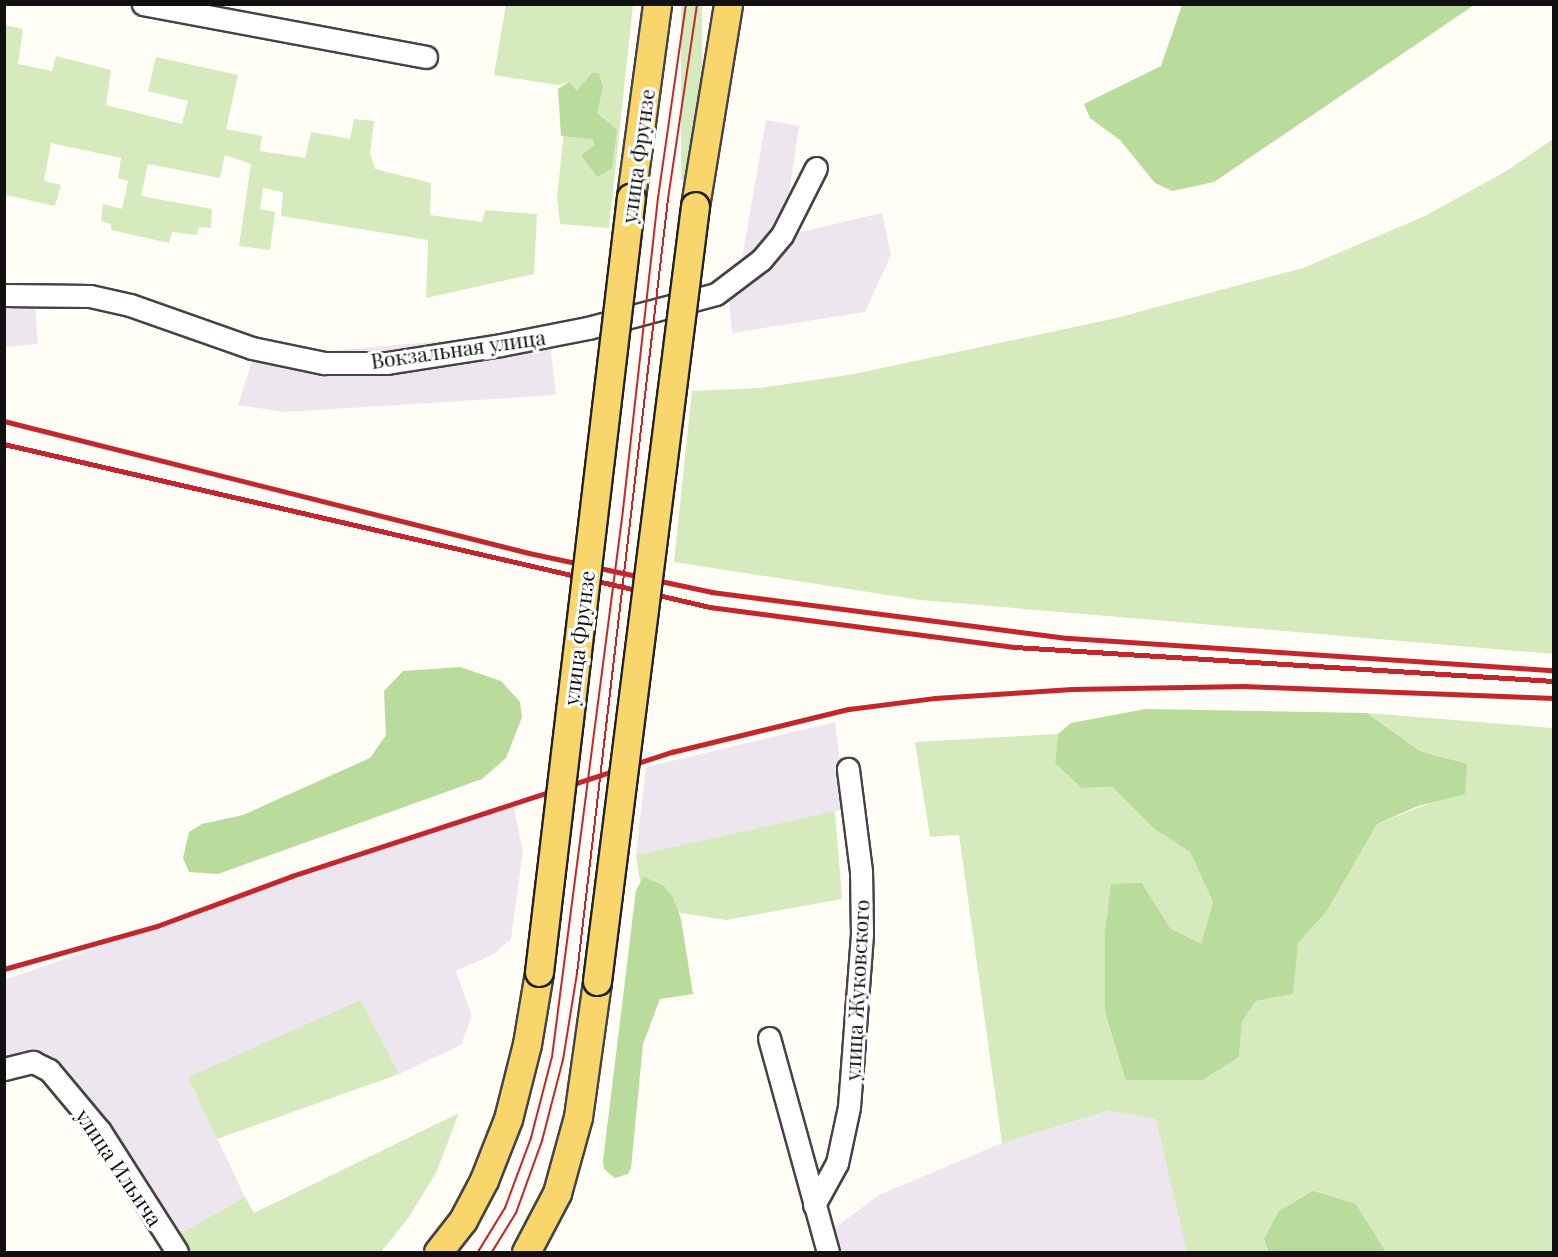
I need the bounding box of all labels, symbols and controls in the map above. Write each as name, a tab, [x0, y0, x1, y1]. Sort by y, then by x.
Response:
street label: улица Фрунзе	[615, 87, 659, 225]
street label: Вокзальная улица	[369, 323, 547, 373]
street label: улица Фрунзе	[557, 569, 599, 707]
street label: улица Жуковского	[839, 899, 873, 1081]
street label: улица Ильича	[71, 1103, 169, 1231]

